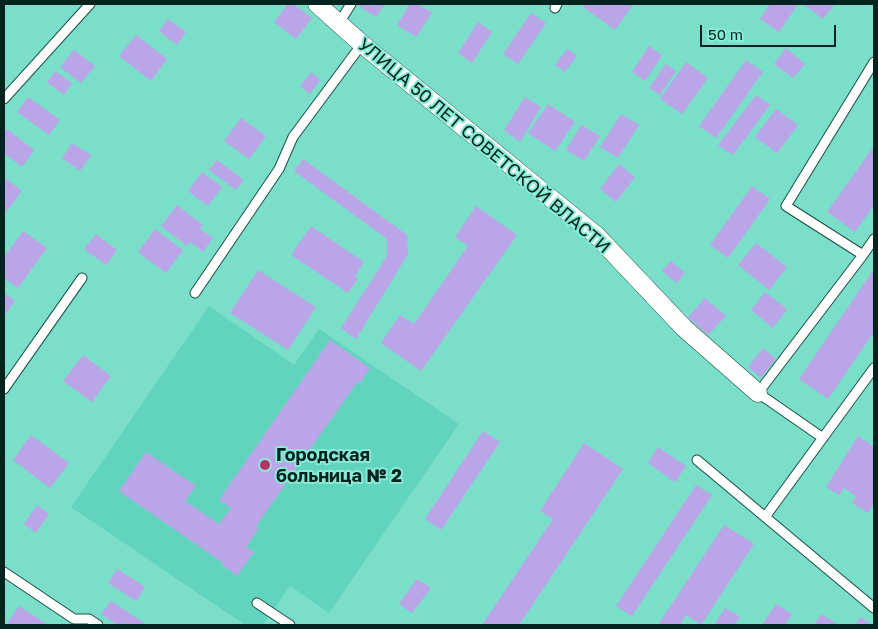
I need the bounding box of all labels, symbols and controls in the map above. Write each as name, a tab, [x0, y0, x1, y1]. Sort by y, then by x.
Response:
scale bar	[703, 15, 839, 47]
text: 50 m	[708, 25, 743, 43]
street label: УЛИЦА 50 ЛЕТ СОВЕТСКОЙ ВЛАСТИ	[353, 34, 615, 258]
place label: Городская больница № 2	[276, 444, 402, 486]
marker: Городская больница № 2	[258, 458, 272, 472]

